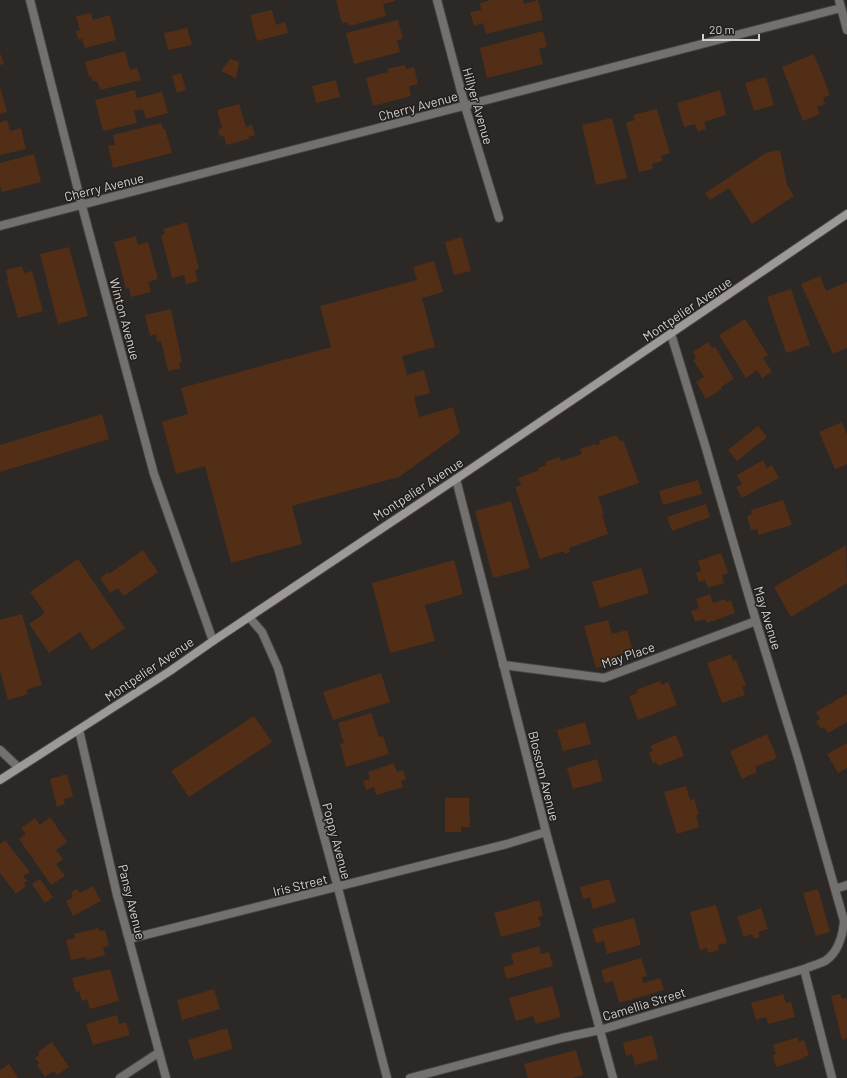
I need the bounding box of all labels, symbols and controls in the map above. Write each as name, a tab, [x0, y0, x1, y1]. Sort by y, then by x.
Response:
scale bar	[703, 16, 759, 42]
text: 20 m	[709, 22, 735, 36]
street label: Hillyer Avenue	[459, 66, 497, 146]
street label: Cherry Avenue	[377, 88, 459, 124]
street label: Cherry Avenue	[63, 169, 146, 205]
street label: Montpelier Avenue	[639, 273, 735, 345]
street label: Winton Avenue	[106, 276, 144, 362]
street label: Montpelier Avenue	[370, 454, 466, 524]
street label: May Avenue	[751, 584, 785, 652]
street label: Montpelier Avenue	[101, 633, 197, 705]
street label: May Place	[599, 638, 657, 672]
street label: Blossom Avenue	[525, 729, 563, 823]
street label: Poppy Avenue	[319, 801, 355, 881]
street label: Pansy Avenue	[115, 863, 149, 941]
street label: Iris Street	[271, 870, 329, 900]
street label: Camellia Street	[601, 984, 687, 1024]

